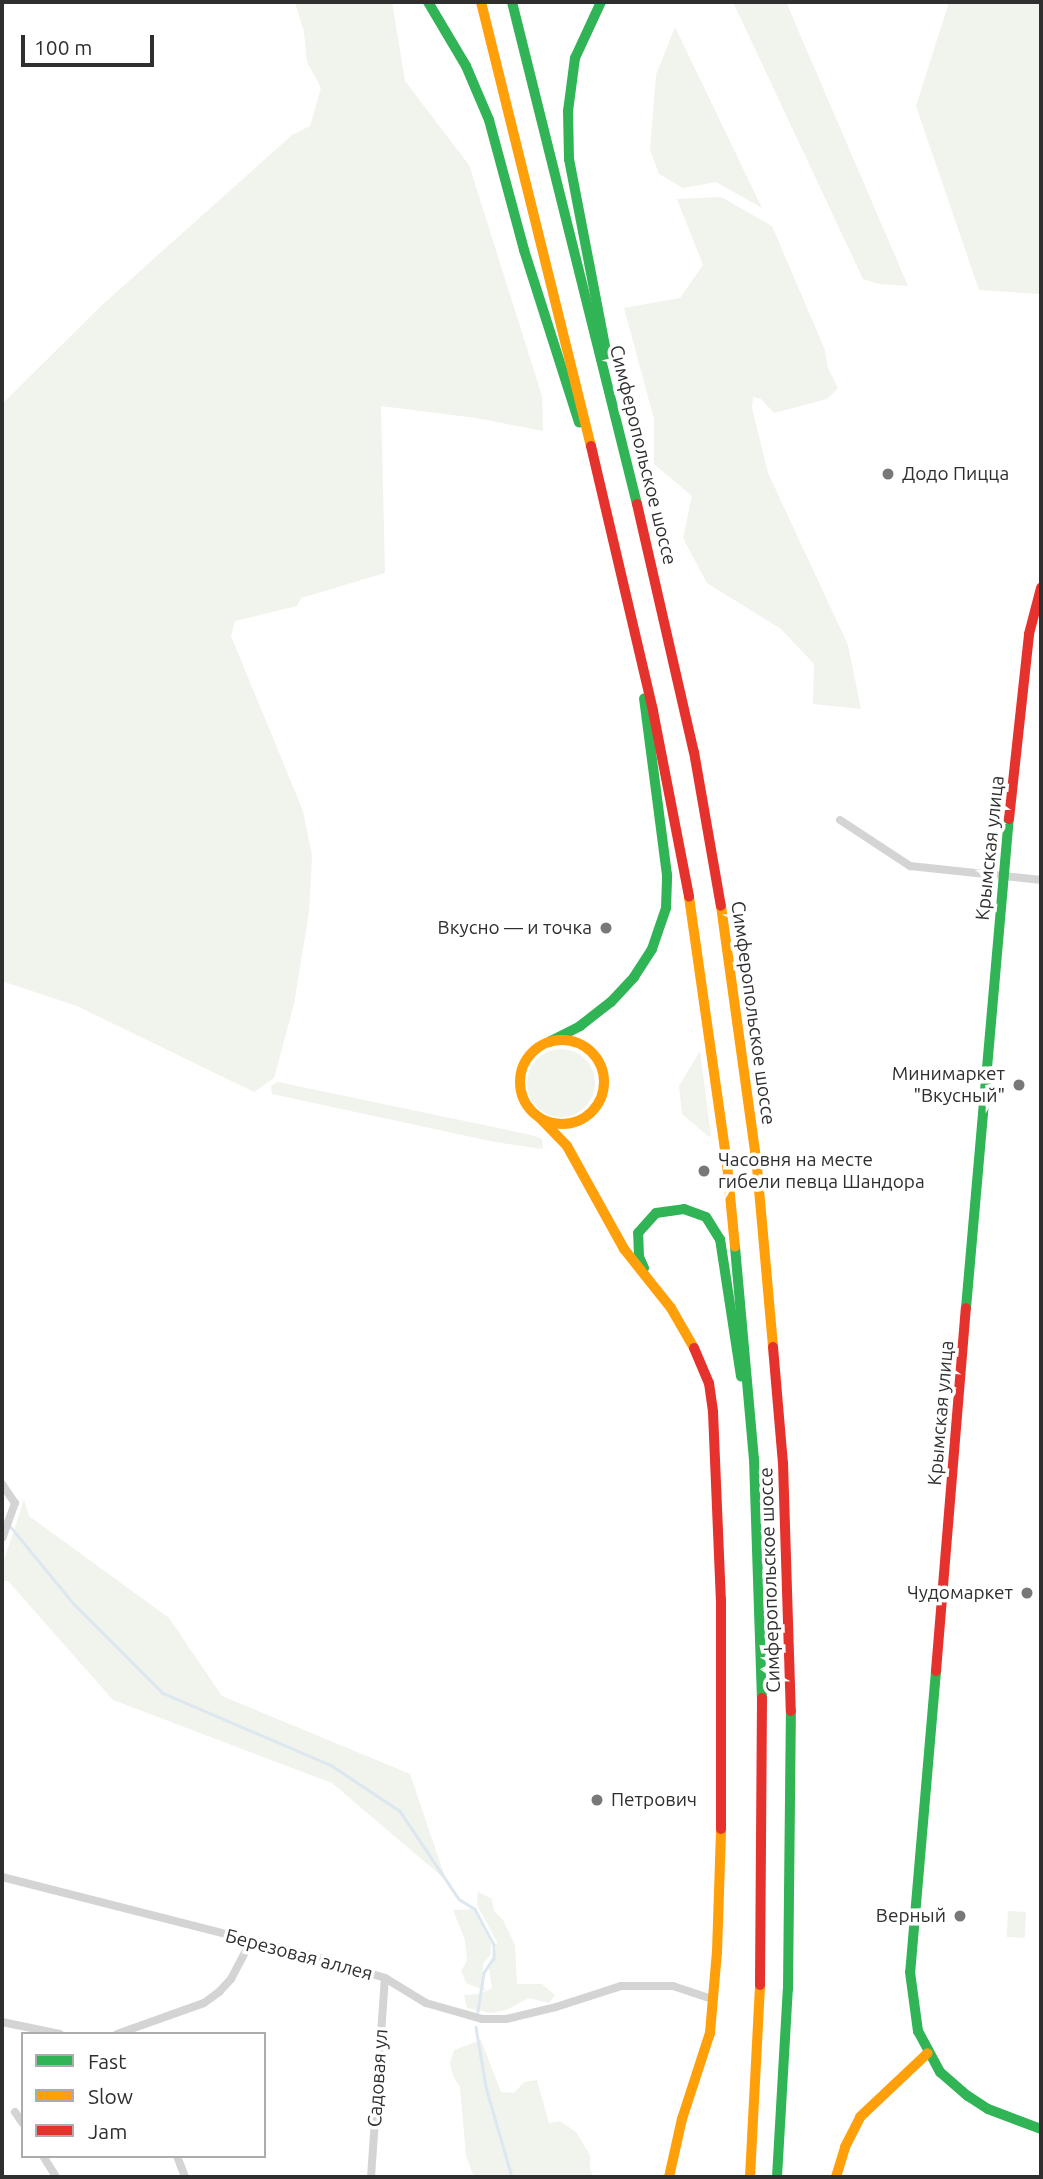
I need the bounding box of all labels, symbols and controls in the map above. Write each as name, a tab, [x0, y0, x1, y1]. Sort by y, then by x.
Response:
scale bar	[24, 21, 158, 65]
text: 100 m	[34, 35, 92, 59]
street label: Симферопольское шоссе	[605, 343, 681, 567]
place label: Додо Пицца	[902, 463, 1009, 485]
marker: Додо Пицца	[880, 466, 896, 482]
street label: Крымская улица	[971, 774, 1009, 922]
street label: Симферопольское шоссе	[726, 900, 780, 1126]
place label: Вкусно — и точка	[438, 917, 592, 939]
marker: Вкусно — и точка	[598, 920, 614, 936]
place label: Минимаркет "Вкусный"	[892, 1063, 1005, 1107]
marker: Минимаркет "Вкусный"	[1011, 1077, 1027, 1093]
place label: Часовня на месте гибели певца Шандора	[718, 1149, 925, 1193]
marker: Часовня на месте гибели певца Шандора	[696, 1163, 712, 1179]
street label: Крымская улица	[923, 1339, 959, 1487]
street label: Симферопольское шоссе	[755, 1467, 785, 1693]
place label: Чудомаркет	[907, 1582, 1013, 1604]
marker: Чудомаркет	[1019, 1585, 1035, 1601]
place label: Петрович	[611, 1789, 697, 1811]
marker: Петрович	[589, 1792, 605, 1808]
place label: Верный	[876, 1905, 946, 1927]
marker: Верный	[952, 1908, 968, 1924]
street label: Березовая аллея	[223, 1924, 375, 1986]
street label: Садовая ул	[363, 2028, 393, 2128]
legend	[21, 2032, 266, 2158]
text: Fast	[88, 2049, 126, 2073]
text: Slow	[88, 2084, 133, 2108]
text: Jam	[88, 2119, 127, 2143]

